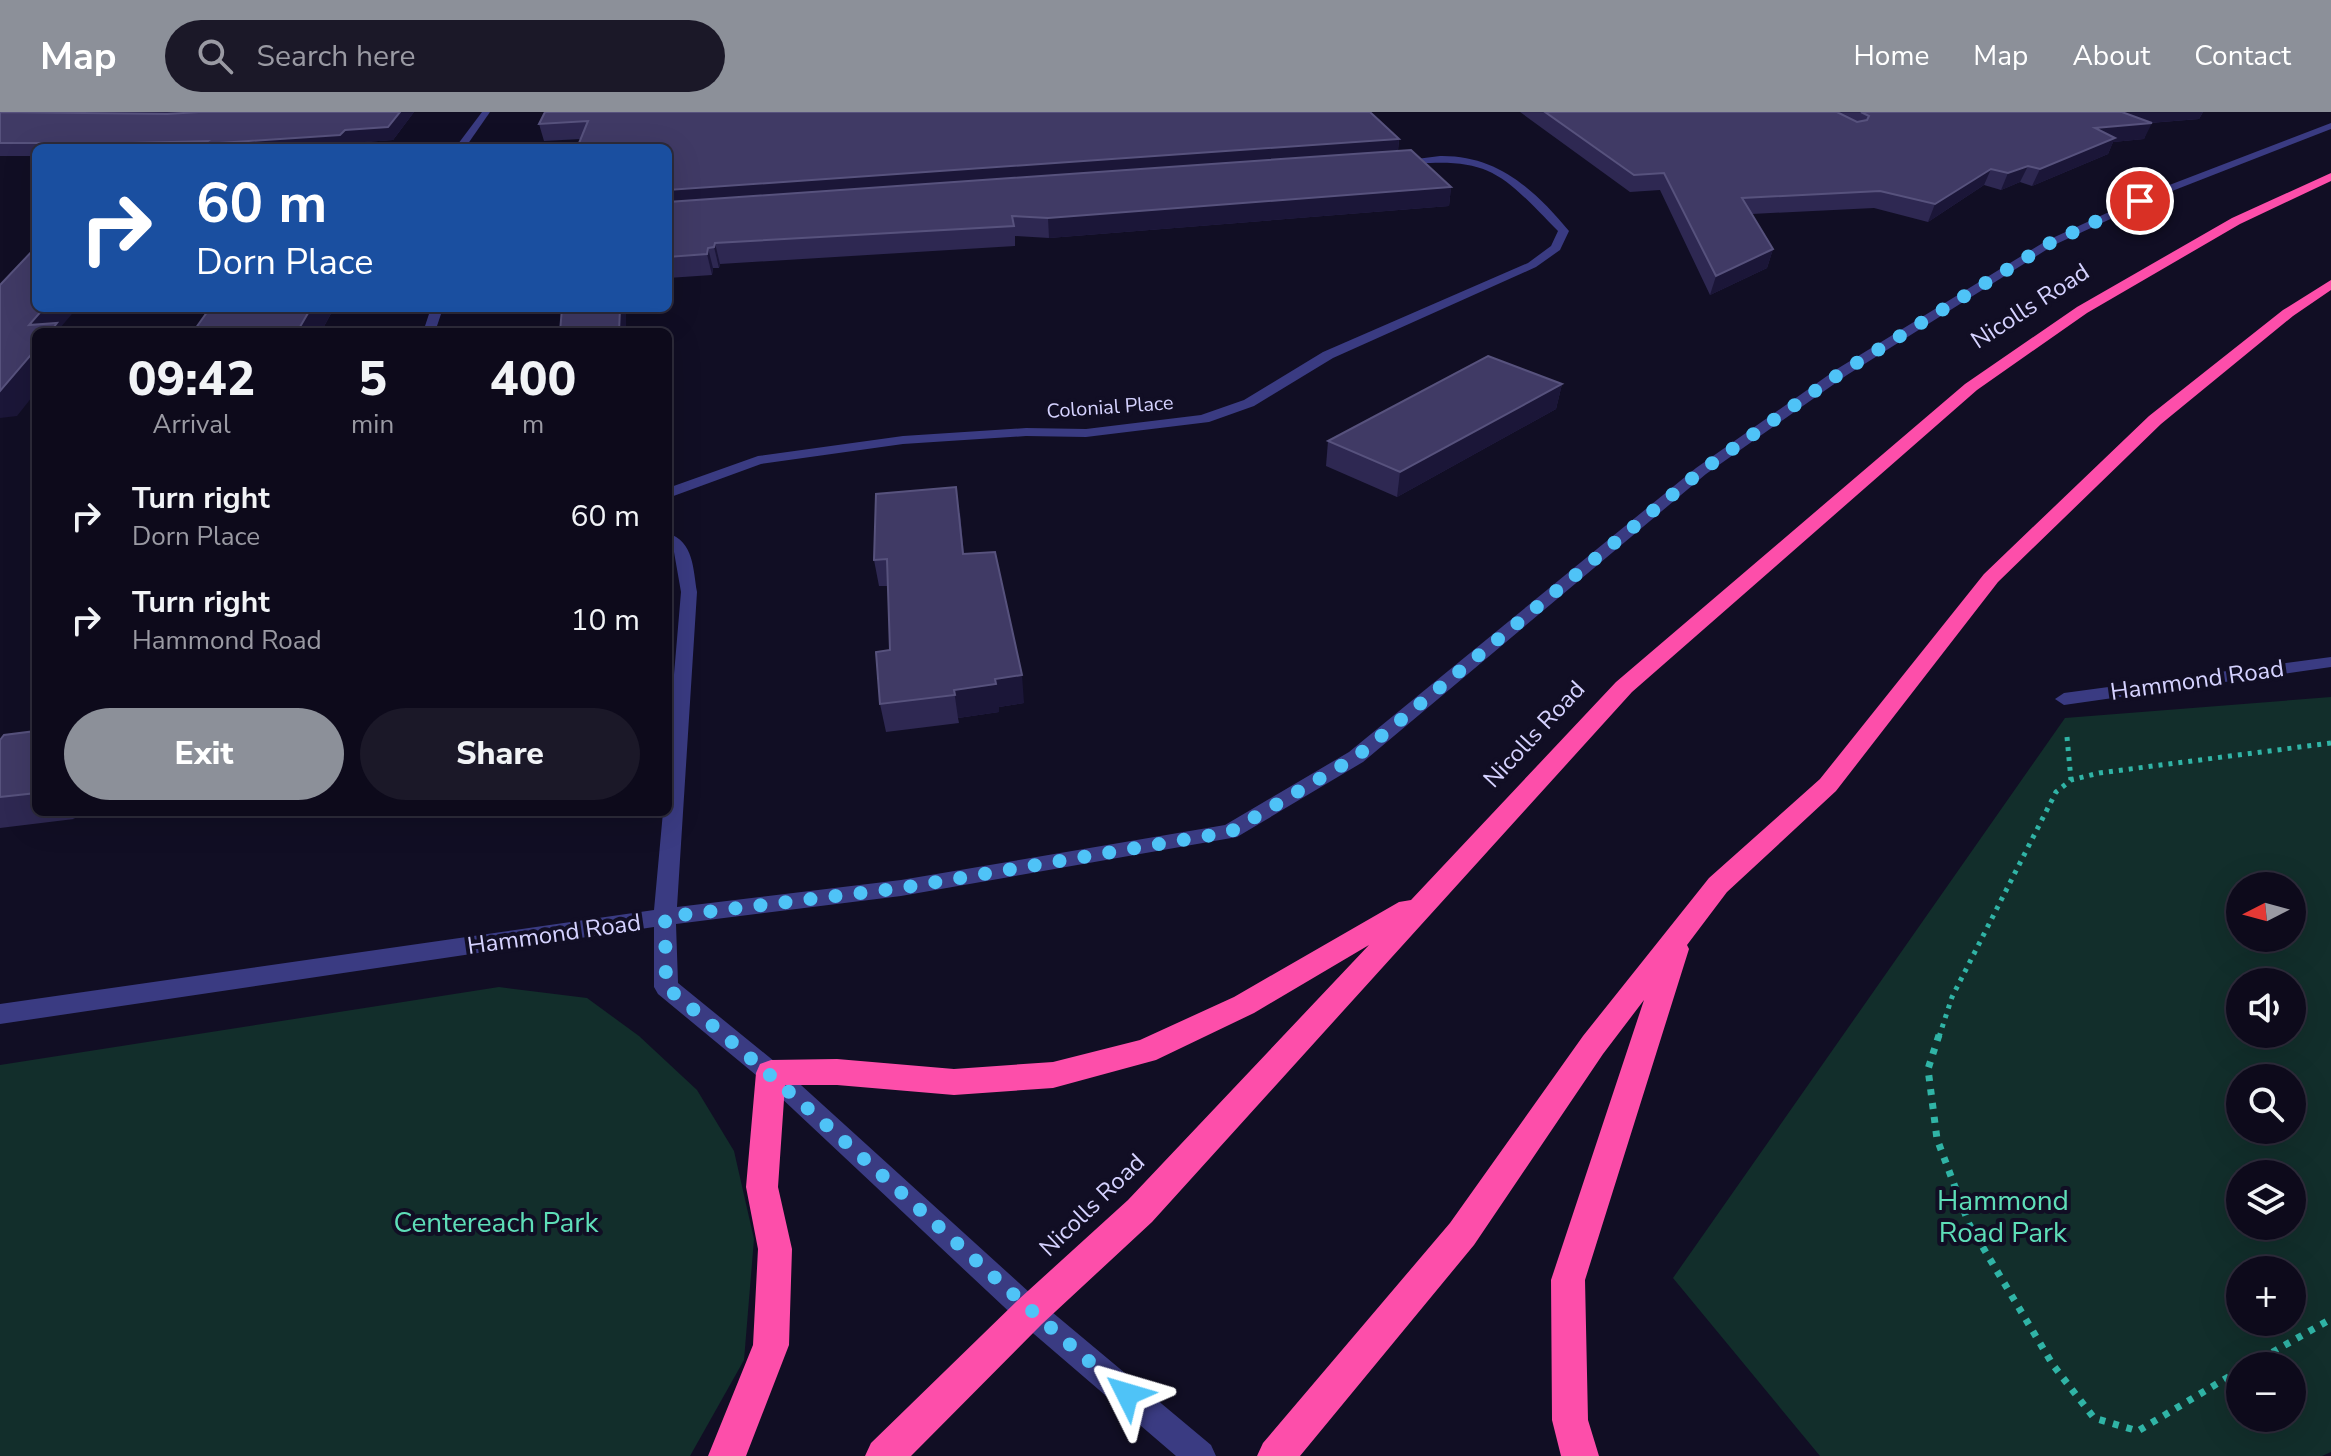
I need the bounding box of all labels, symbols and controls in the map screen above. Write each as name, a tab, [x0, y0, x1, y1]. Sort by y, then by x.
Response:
search box	[165, 20, 725, 92]
text: Map	[40, 31, 117, 82]
icon: search	[193, 34, 237, 78]
text: Search here	[257, 36, 416, 77]
text: Home	[1854, 37, 1929, 75]
text: Map	[1973, 37, 2028, 75]
text: About	[2072, 37, 2150, 75]
text: Contact	[2194, 37, 2291, 75]
text: 60 m	[196, 165, 327, 242]
pin	[2106, 167, 2174, 235]
icon: right	[64, 176, 168, 280]
icon: arrive	[2118, 179, 2162, 223]
text: Dorn Place	[196, 238, 373, 287]
street label: Nicolls Road	[1965, 256, 2095, 356]
text: 09:42	[128, 346, 255, 412]
text: 5	[358, 346, 387, 412]
text: 400	[490, 346, 576, 412]
street label: Colonial Place	[1046, 389, 1174, 425]
text: Arrival	[152, 407, 231, 442]
text: min	[351, 407, 394, 442]
text: m	[522, 407, 544, 442]
text: Turn right	[132, 478, 270, 519]
icon: right	[64, 494, 108, 538]
text: 60 m	[571, 496, 640, 537]
text: Dorn Place	[132, 519, 260, 554]
text: Turn right	[132, 582, 270, 623]
icon: right	[64, 598, 108, 642]
text: 10 m	[571, 600, 640, 641]
text: Hammond Road	[132, 623, 322, 658]
street label: Hammond Road	[2108, 652, 2286, 708]
street label: Nicolls Road	[1476, 674, 1592, 794]
button: Exit	[64, 708, 344, 800]
button: Share	[360, 708, 640, 800]
north arrow	[2226, 872, 2306, 952]
map controls	[2226, 872, 2306, 1432]
street label: Hammond Road	[465, 906, 643, 962]
button: sound	[2226, 968, 2306, 1048]
button: search	[2226, 1064, 2306, 1144]
street label: Nicolls Road	[1032, 1147, 1152, 1263]
button: layers	[2226, 1160, 2306, 1240]
park label: Hammond Road Park	[1937, 1182, 2069, 1252]
park label: Centereach Park	[394, 1204, 599, 1242]
button: +	[2226, 1256, 2306, 1336]
position arrow	[1085, 1352, 1169, 1436]
button: −	[2226, 1352, 2306, 1432]

